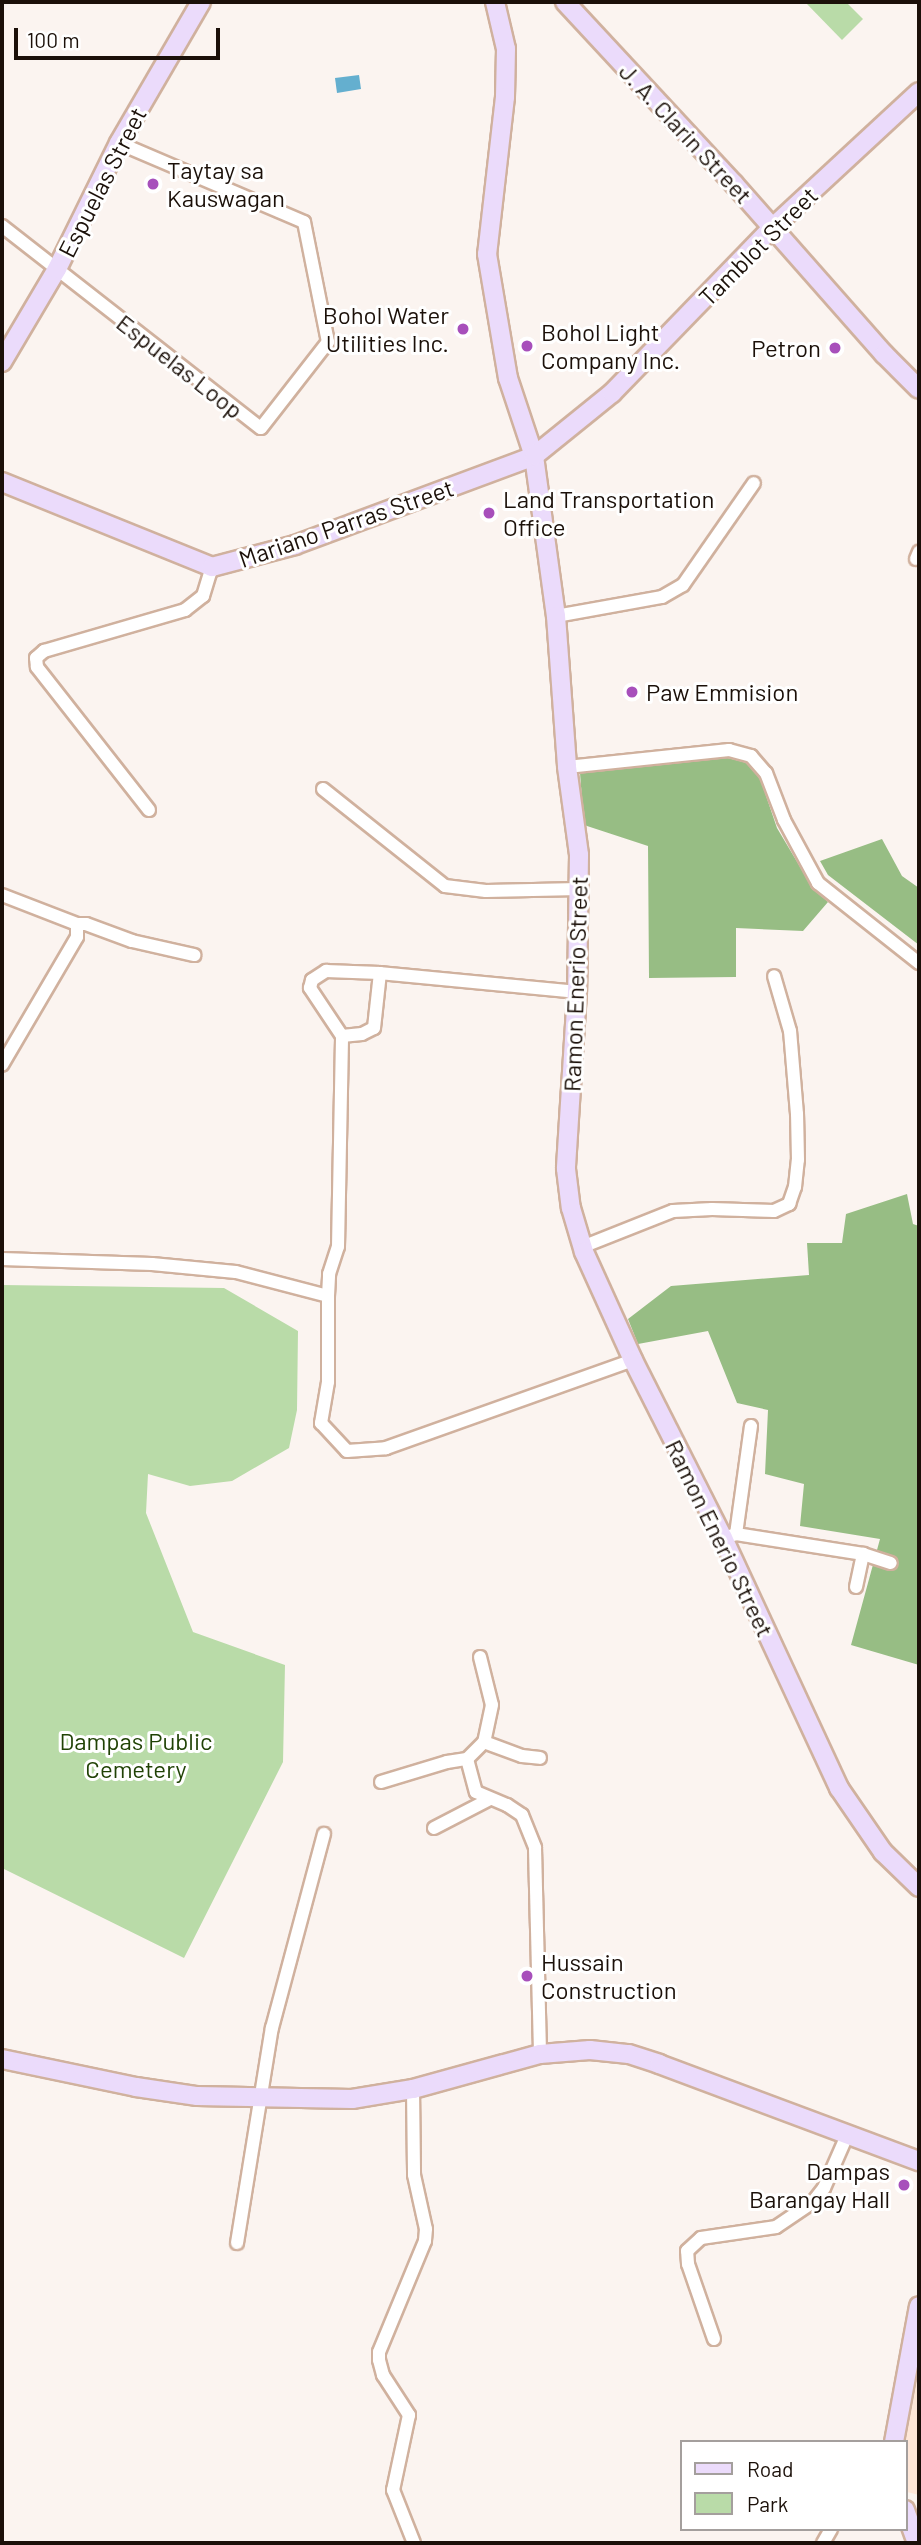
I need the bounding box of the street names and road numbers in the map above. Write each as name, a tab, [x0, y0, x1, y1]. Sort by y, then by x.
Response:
street label: J. A. Clarin Street	[614, 57, 758, 209]
street label: Espuelas Street	[52, 102, 152, 262]
street label: Tamblot Street	[693, 181, 823, 311]
street label: Espuelas Loop	[111, 308, 249, 424]
street label: Mariano Parras Street	[235, 473, 457, 573]
street label: Ramon Enerio Street	[557, 876, 593, 1092]
street label: Ramon Enerio Street	[660, 1435, 780, 1641]

